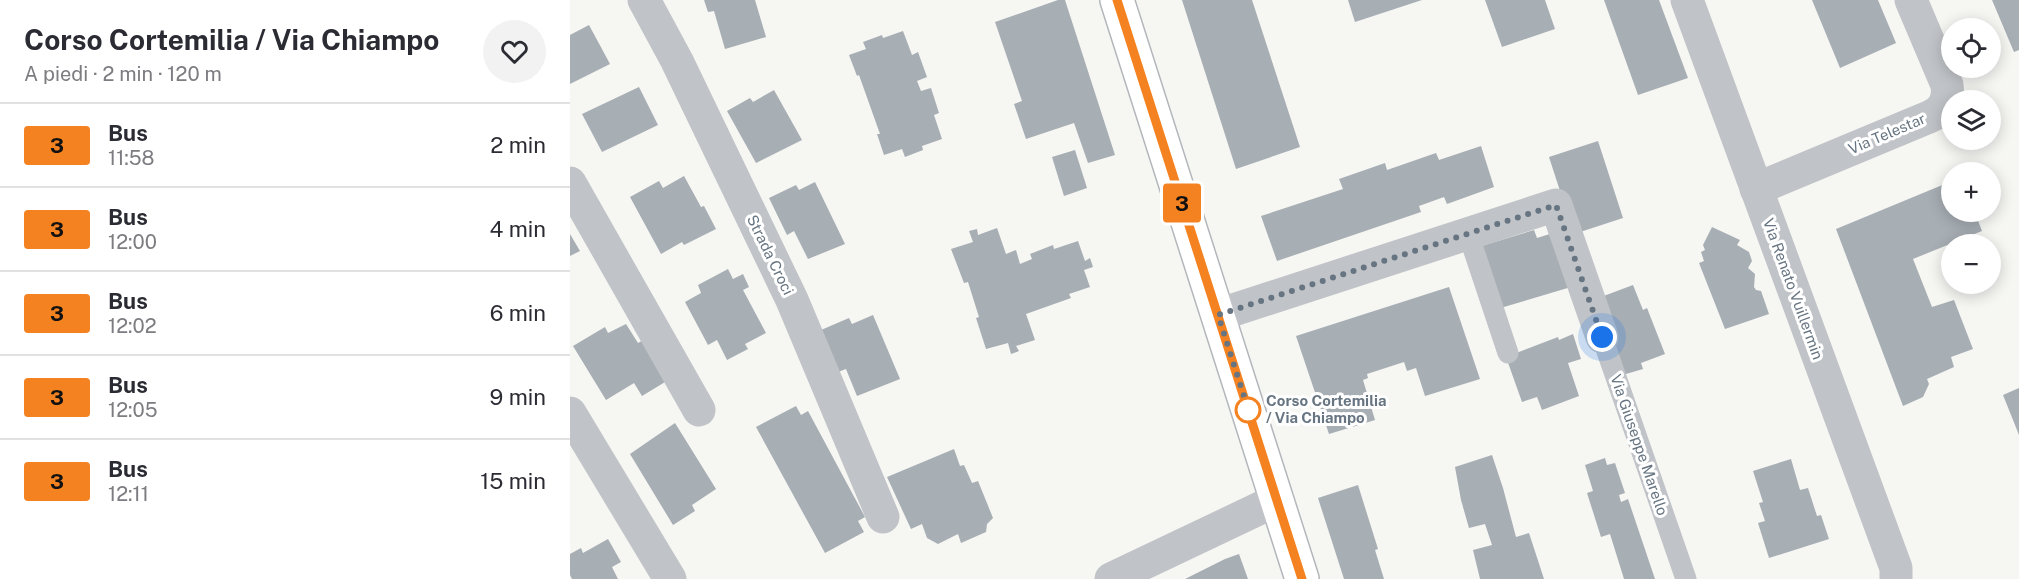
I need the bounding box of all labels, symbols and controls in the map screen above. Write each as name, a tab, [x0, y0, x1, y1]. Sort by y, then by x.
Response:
map controls	[1941, 18, 2001, 294]
button: locate	[1941, 18, 2001, 78]
button: heart	[483, 20, 546, 83]
text: Corso Cortemilia / Via Chiampo	[24, 23, 439, 56]
text: A piedi · 2 min · 120 m	[24, 62, 222, 86]
button: layers	[1941, 90, 2001, 150]
street label: Via Telestar	[1846, 110, 1928, 157]
text: Bus	[108, 120, 148, 146]
text: 2 min	[490, 132, 546, 158]
text: 3	[50, 133, 64, 158]
text: 11:58	[108, 146, 155, 170]
button: +	[1941, 162, 2001, 222]
line badge: 3	[1162, 184, 1202, 222]
text: 3	[1175, 191, 1189, 216]
text: Bus	[108, 204, 148, 230]
street label: Strada Croci	[744, 212, 797, 297]
text: 4 min	[490, 216, 546, 242]
street label: Via Renato Vuillermin	[1760, 216, 1827, 362]
text: 3	[50, 217, 64, 242]
text: 12:00	[108, 230, 157, 254]
button: −	[1941, 234, 2001, 294]
text: Bus	[108, 288, 148, 314]
text: 6 min	[490, 300, 546, 326]
text: 3	[50, 301, 64, 326]
text: 12:02	[108, 314, 157, 338]
your location	[1587, 322, 1617, 352]
text: Bus	[108, 372, 148, 398]
street label: Via Giuseppe Marello	[1607, 372, 1672, 518]
text: 9 min	[490, 384, 546, 410]
text: 3	[50, 385, 64, 410]
place label: Corso Cortemilia / Via Chiampo	[1266, 392, 1387, 426]
marker: Corso Cortemilia / Via Chiampo	[1235, 397, 1261, 423]
text: 12:05	[108, 398, 158, 422]
text: Bus	[108, 456, 148, 482]
text: 15 min	[480, 468, 546, 494]
text: 3	[50, 469, 64, 494]
text: 12:11	[108, 482, 149, 506]

